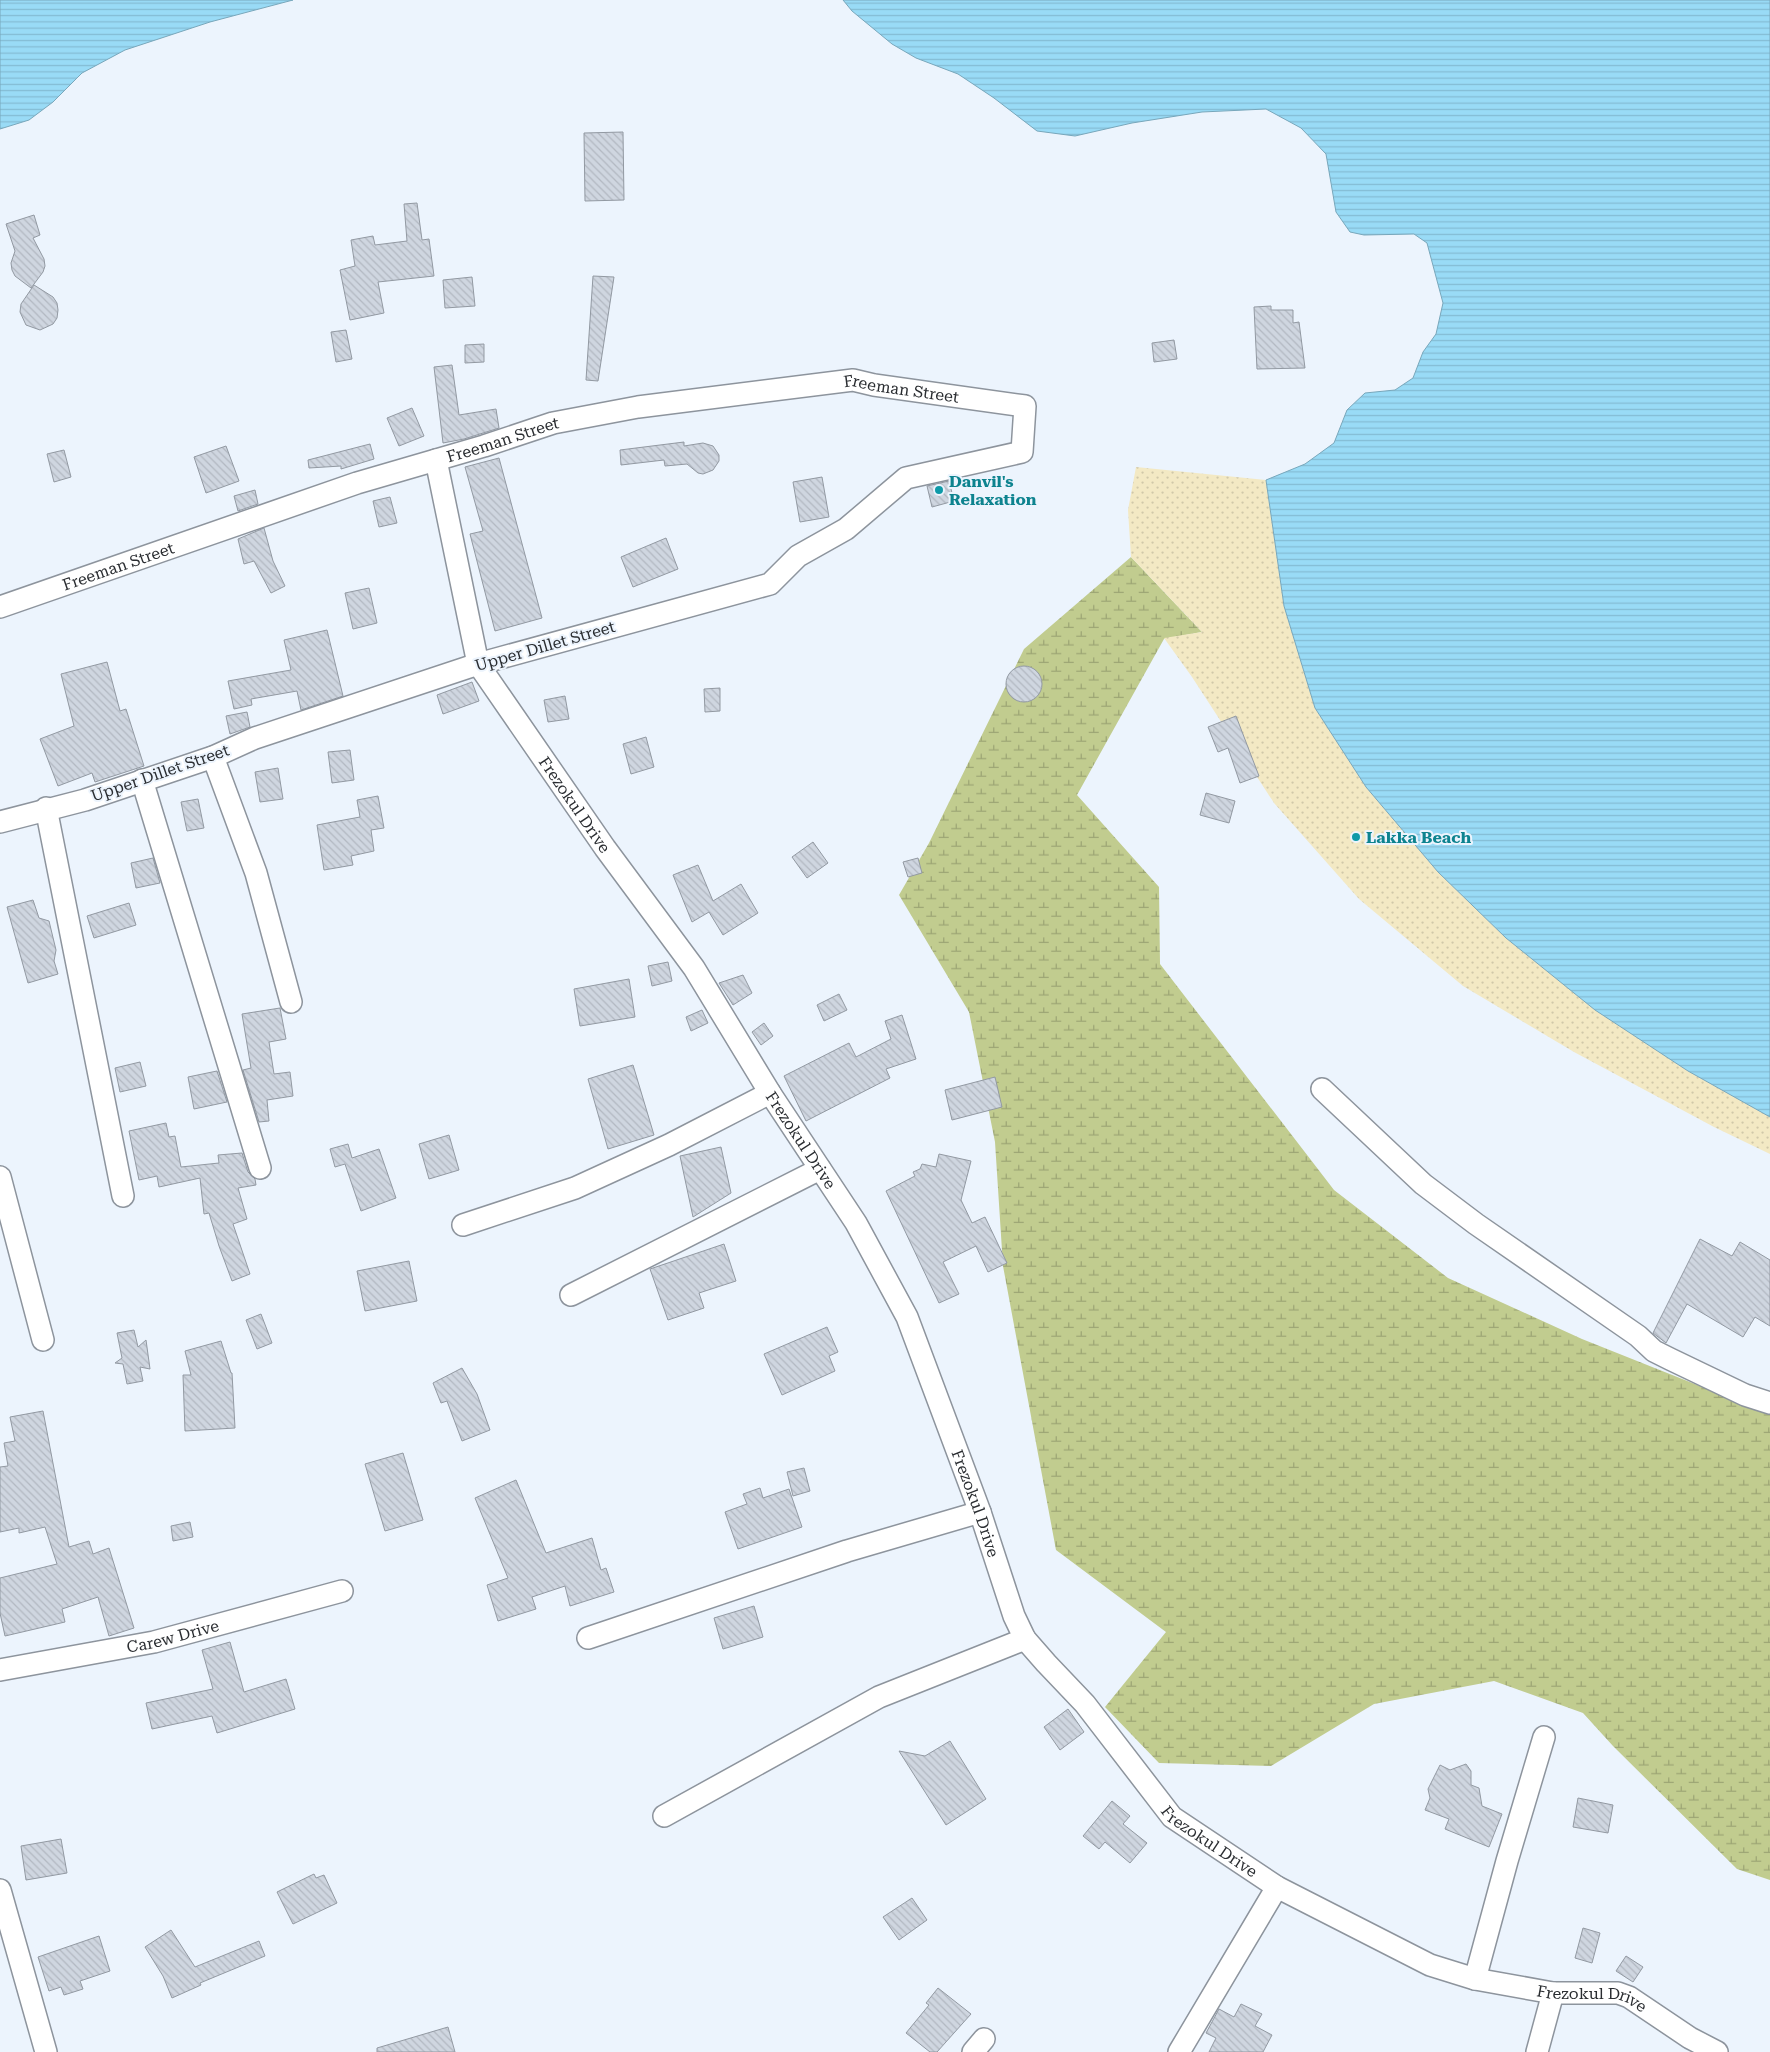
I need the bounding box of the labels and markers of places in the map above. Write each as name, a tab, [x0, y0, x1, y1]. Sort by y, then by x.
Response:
place label: Danvil's Relaxation	[949, 472, 1037, 509]
marker: Danvil's Relaxation	[933, 484, 945, 496]
place label: Lakka Beach	[1366, 828, 1471, 847]
marker: Lakka Beach	[1350, 831, 1362, 843]

